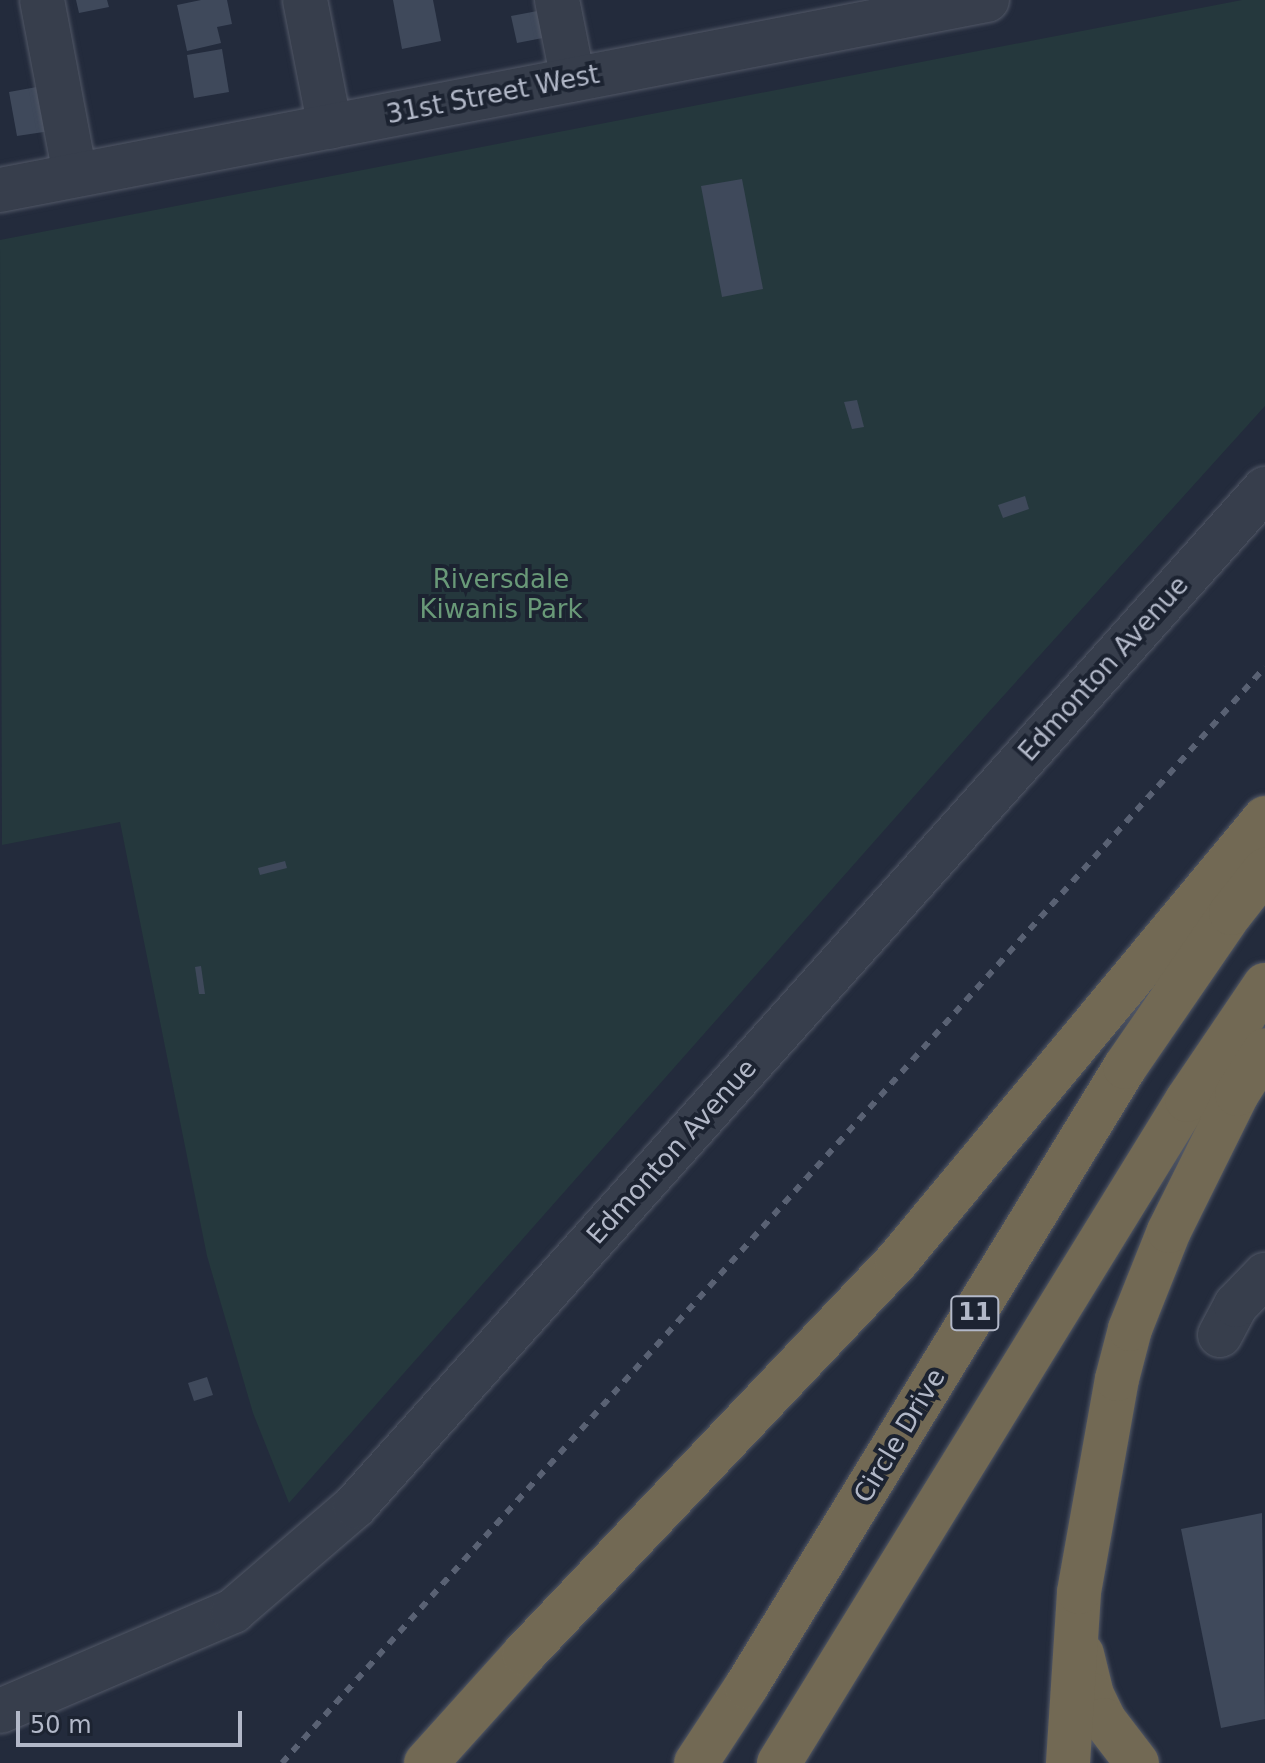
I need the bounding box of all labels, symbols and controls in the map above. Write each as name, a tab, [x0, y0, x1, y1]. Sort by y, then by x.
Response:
street label: 31st Street West	[384, 59, 602, 131]
park label: Riversdale Kiwanis Park	[419, 564, 583, 626]
street label: Edmonton Avenue	[1013, 570, 1195, 768]
street label: Edmonton Avenue	[581, 1053, 763, 1251]
road number: 11	[949, 1293, 1001, 1333]
street label: Circle Drive	[848, 1363, 952, 1509]
scale bar	[20, 1695, 246, 1745]
text: 50 m	[30, 1711, 92, 1739]

